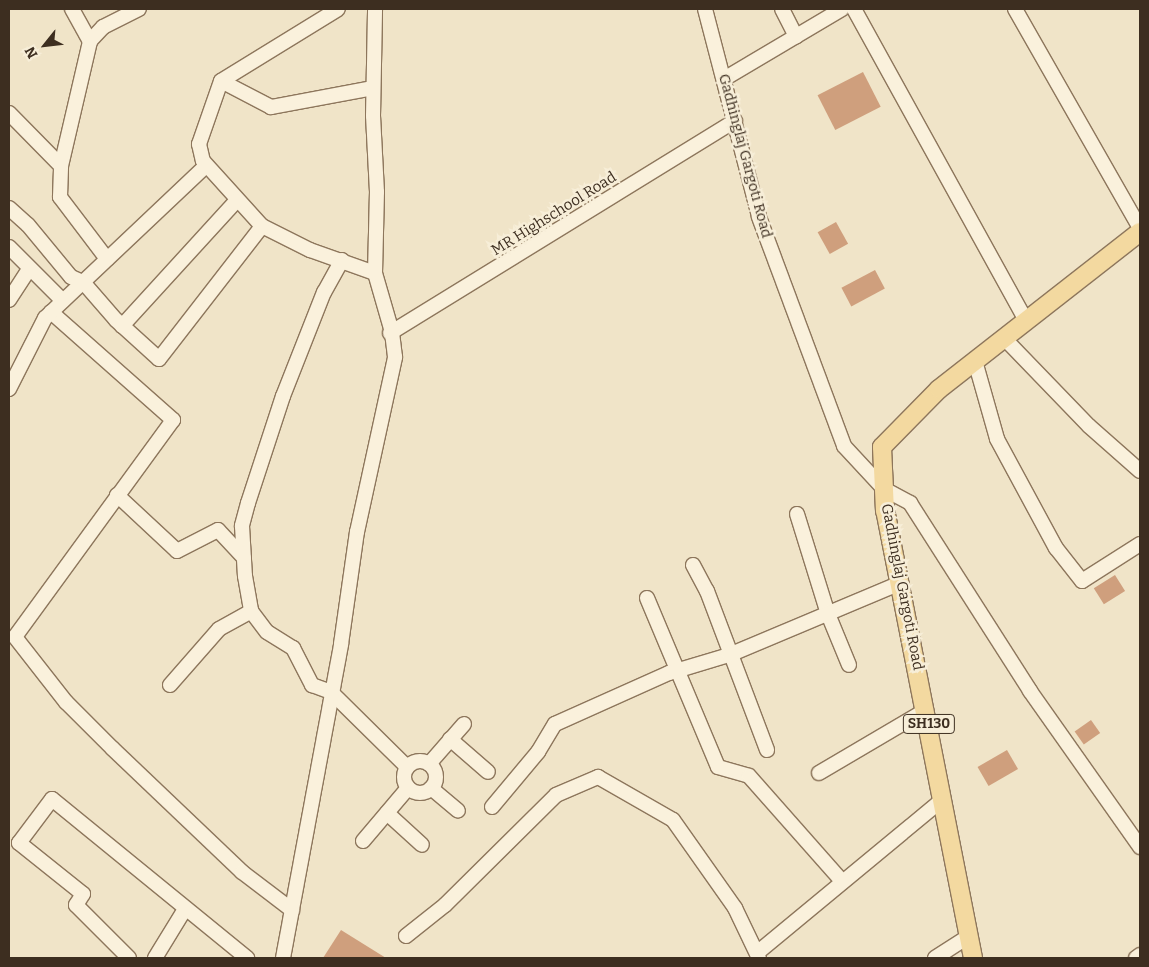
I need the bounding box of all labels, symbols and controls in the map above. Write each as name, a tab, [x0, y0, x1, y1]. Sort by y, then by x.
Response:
north arrow	[20, 20, 70, 70]
text: N	[21, 44, 41, 61]
street label: Gadhinglaj Gargoti Road	[714, 72, 776, 240]
street label: MR Highschool Road	[488, 168, 620, 260]
street label: Gadhinglaj Gargoti Road	[877, 502, 927, 672]
road number: SH130	[903, 712, 955, 736]

